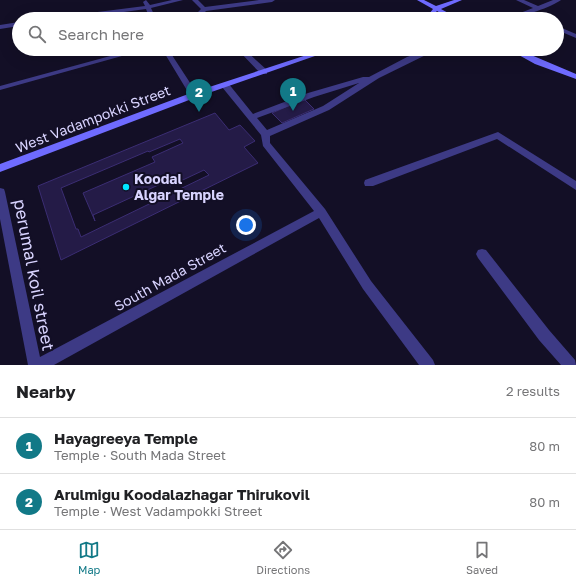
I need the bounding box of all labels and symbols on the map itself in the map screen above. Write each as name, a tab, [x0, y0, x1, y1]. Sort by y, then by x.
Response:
pin: 1	[280, 78, 306, 111]
pin: 2	[186, 79, 212, 112]
street label: West Vadampokki Street	[13, 81, 173, 156]
place label: Koodal Algar Temple	[134, 170, 224, 203]
marker: Koodal Algar Temple	[121, 182, 131, 192]
street label: perumal koil street	[9, 197, 60, 353]
your location	[236, 215, 256, 235]
street label: South Mada Street	[111, 239, 229, 314]

